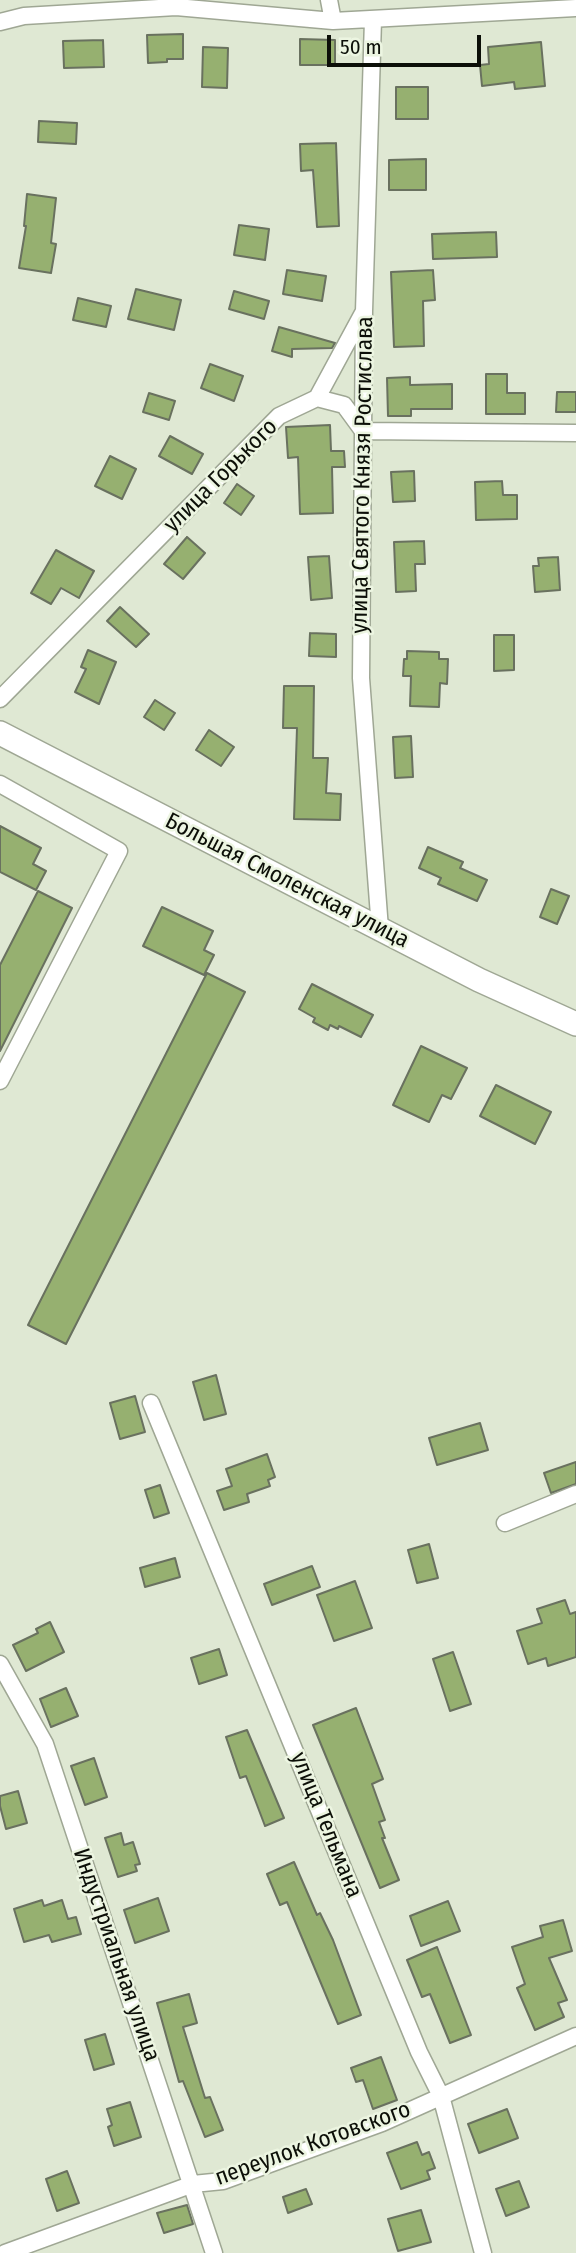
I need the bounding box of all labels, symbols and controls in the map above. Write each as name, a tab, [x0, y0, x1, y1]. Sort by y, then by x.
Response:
scale bar	[331, 21, 485, 65]
text: 50 m	[340, 34, 382, 60]
street label: улица Святого Князя Ростислава	[346, 316, 380, 634]
street label: улица Горького	[158, 413, 284, 539]
street label: Большая Смоленская улица	[160, 807, 414, 955]
street label: улица Тельмана	[284, 1748, 368, 1902]
street label: Индустриальная улица	[67, 1845, 165, 2065]
street label: переулок Котовского	[211, 2096, 415, 2192]

